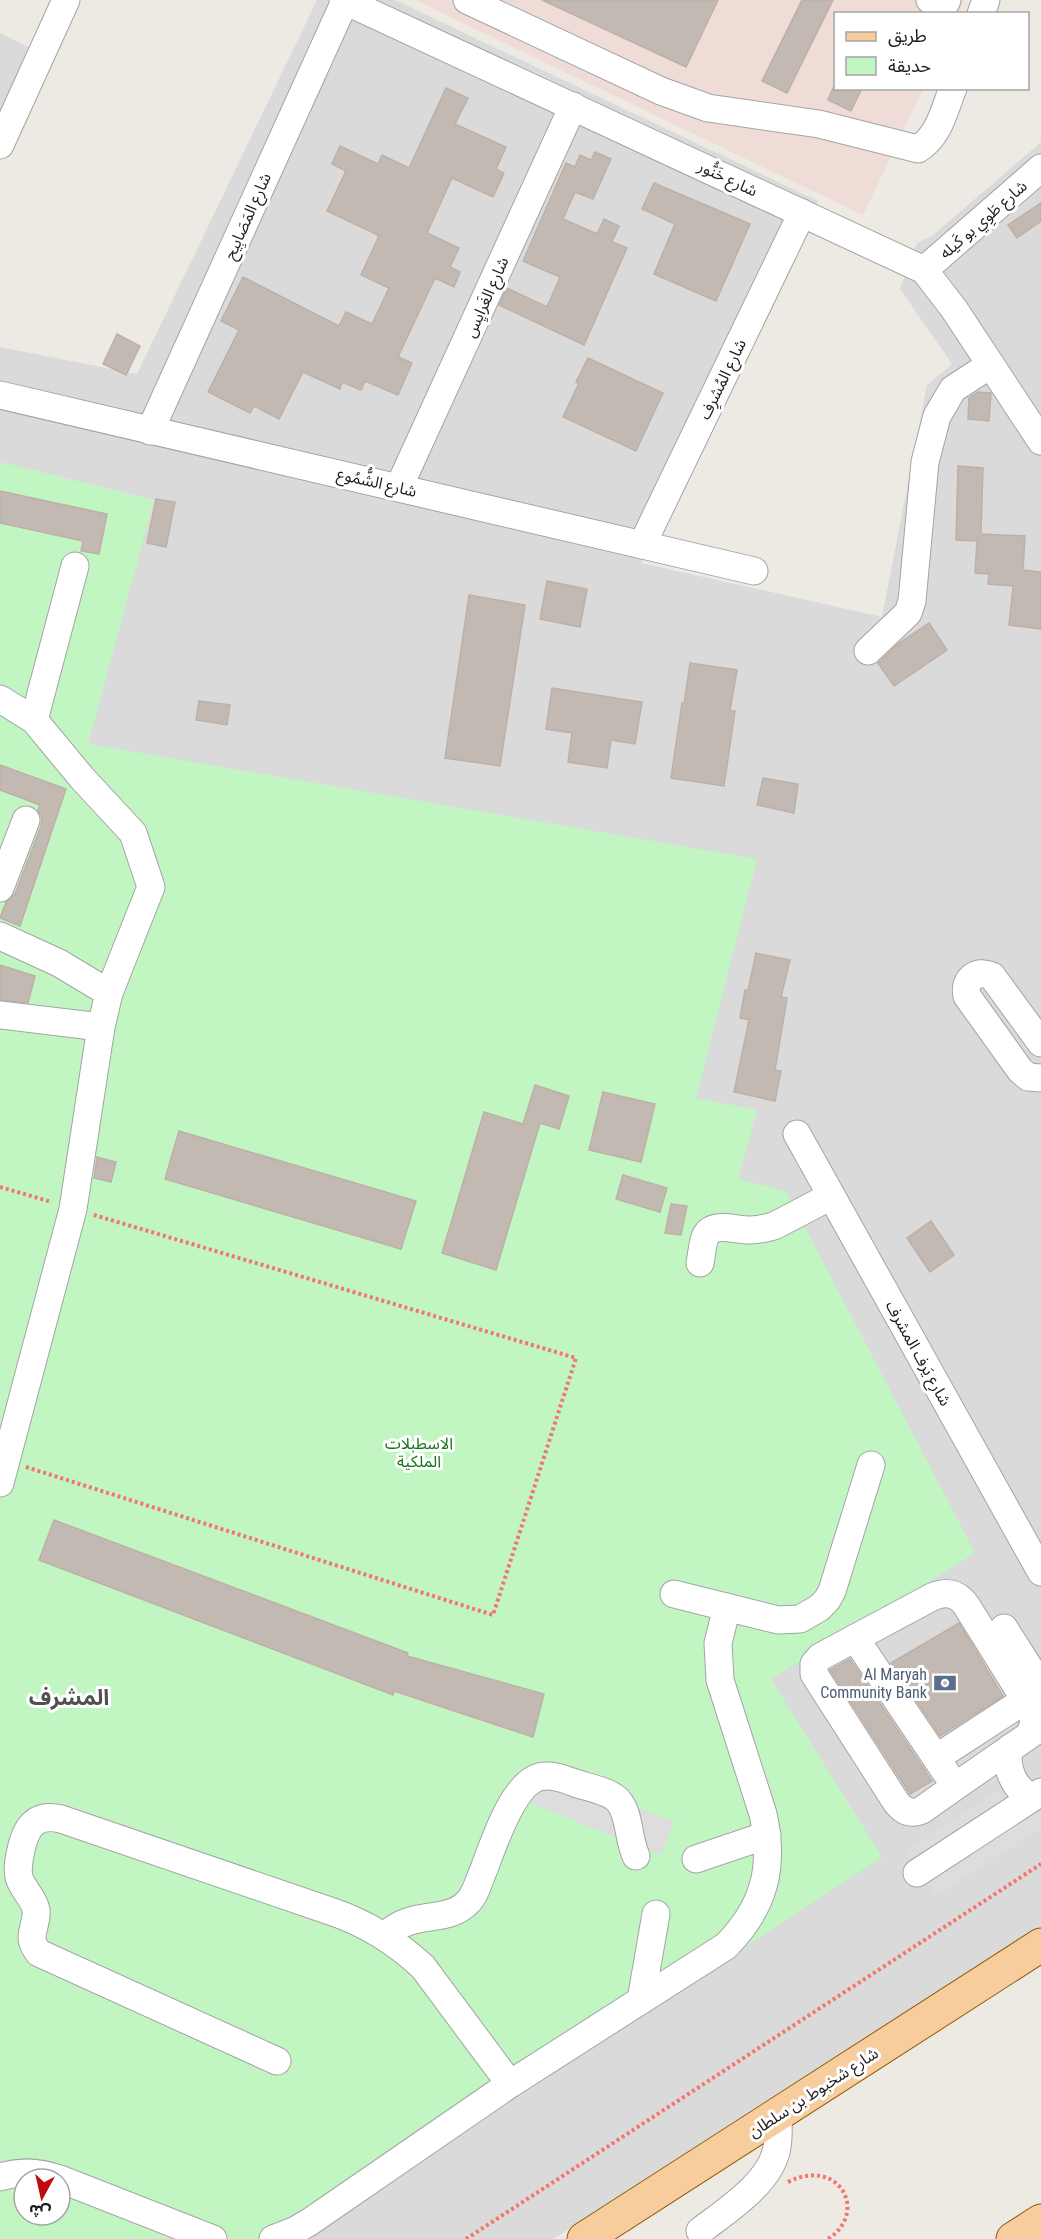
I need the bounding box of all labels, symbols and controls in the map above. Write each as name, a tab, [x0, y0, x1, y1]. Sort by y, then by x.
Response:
legend	[834, 12, 1029, 90]
text: طريق	[888, 25, 927, 47]
text: حديقة	[888, 55, 931, 76]
street label: شارع خَنُّور	[693, 155, 761, 203]
street label: شارع المَصَابِيح	[220, 170, 278, 264]
street label: شارع طَوِي بو كَيله	[936, 176, 1033, 265]
street label: شارع الغَرايِس	[460, 254, 515, 342]
street label: شارع المُشرِف	[695, 336, 753, 424]
street label: شارع الشُّمُوع	[334, 460, 420, 504]
street label: شارع يَرف المشرف	[879, 1297, 955, 1411]
park label: الاسطبلات الملكية	[385, 1434, 453, 1471]
place label: Al Maryah Community Bank	[820, 1665, 928, 1702]
bank icon: Al Maryah Community Bank	[932, 1670, 958, 1696]
district label: المشرف	[29, 1685, 109, 1710]
street label: شارع شخبوط بن سلطان	[745, 2043, 883, 2144]
north arrow	[12, 2167, 72, 2227]
text: ش	[28, 2200, 52, 2222]

